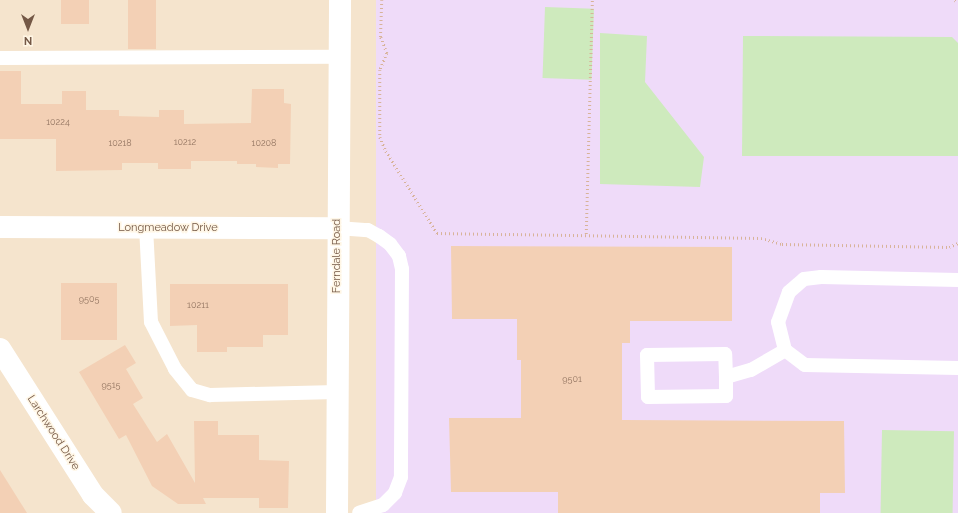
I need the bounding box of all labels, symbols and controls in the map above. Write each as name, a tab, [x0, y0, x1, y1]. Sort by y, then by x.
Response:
north arrow	[8, 8, 48, 48]
text: N	[24, 34, 32, 47]
house number: 10224	[46, 117, 70, 127]
house number: 10212	[174, 137, 196, 147]
house number: 10218	[108, 138, 132, 148]
house number: 10208	[252, 138, 276, 148]
street label: Ferndale Road	[330, 219, 344, 293]
street label: Longmeadow Drive	[118, 221, 218, 235]
house number: 9505	[79, 294, 99, 304]
house number: 10211	[187, 300, 209, 310]
house number: 9501	[562, 374, 582, 384]
house number: 9515	[102, 380, 120, 390]
street label: Larchwood Drive	[24, 393, 82, 473]

